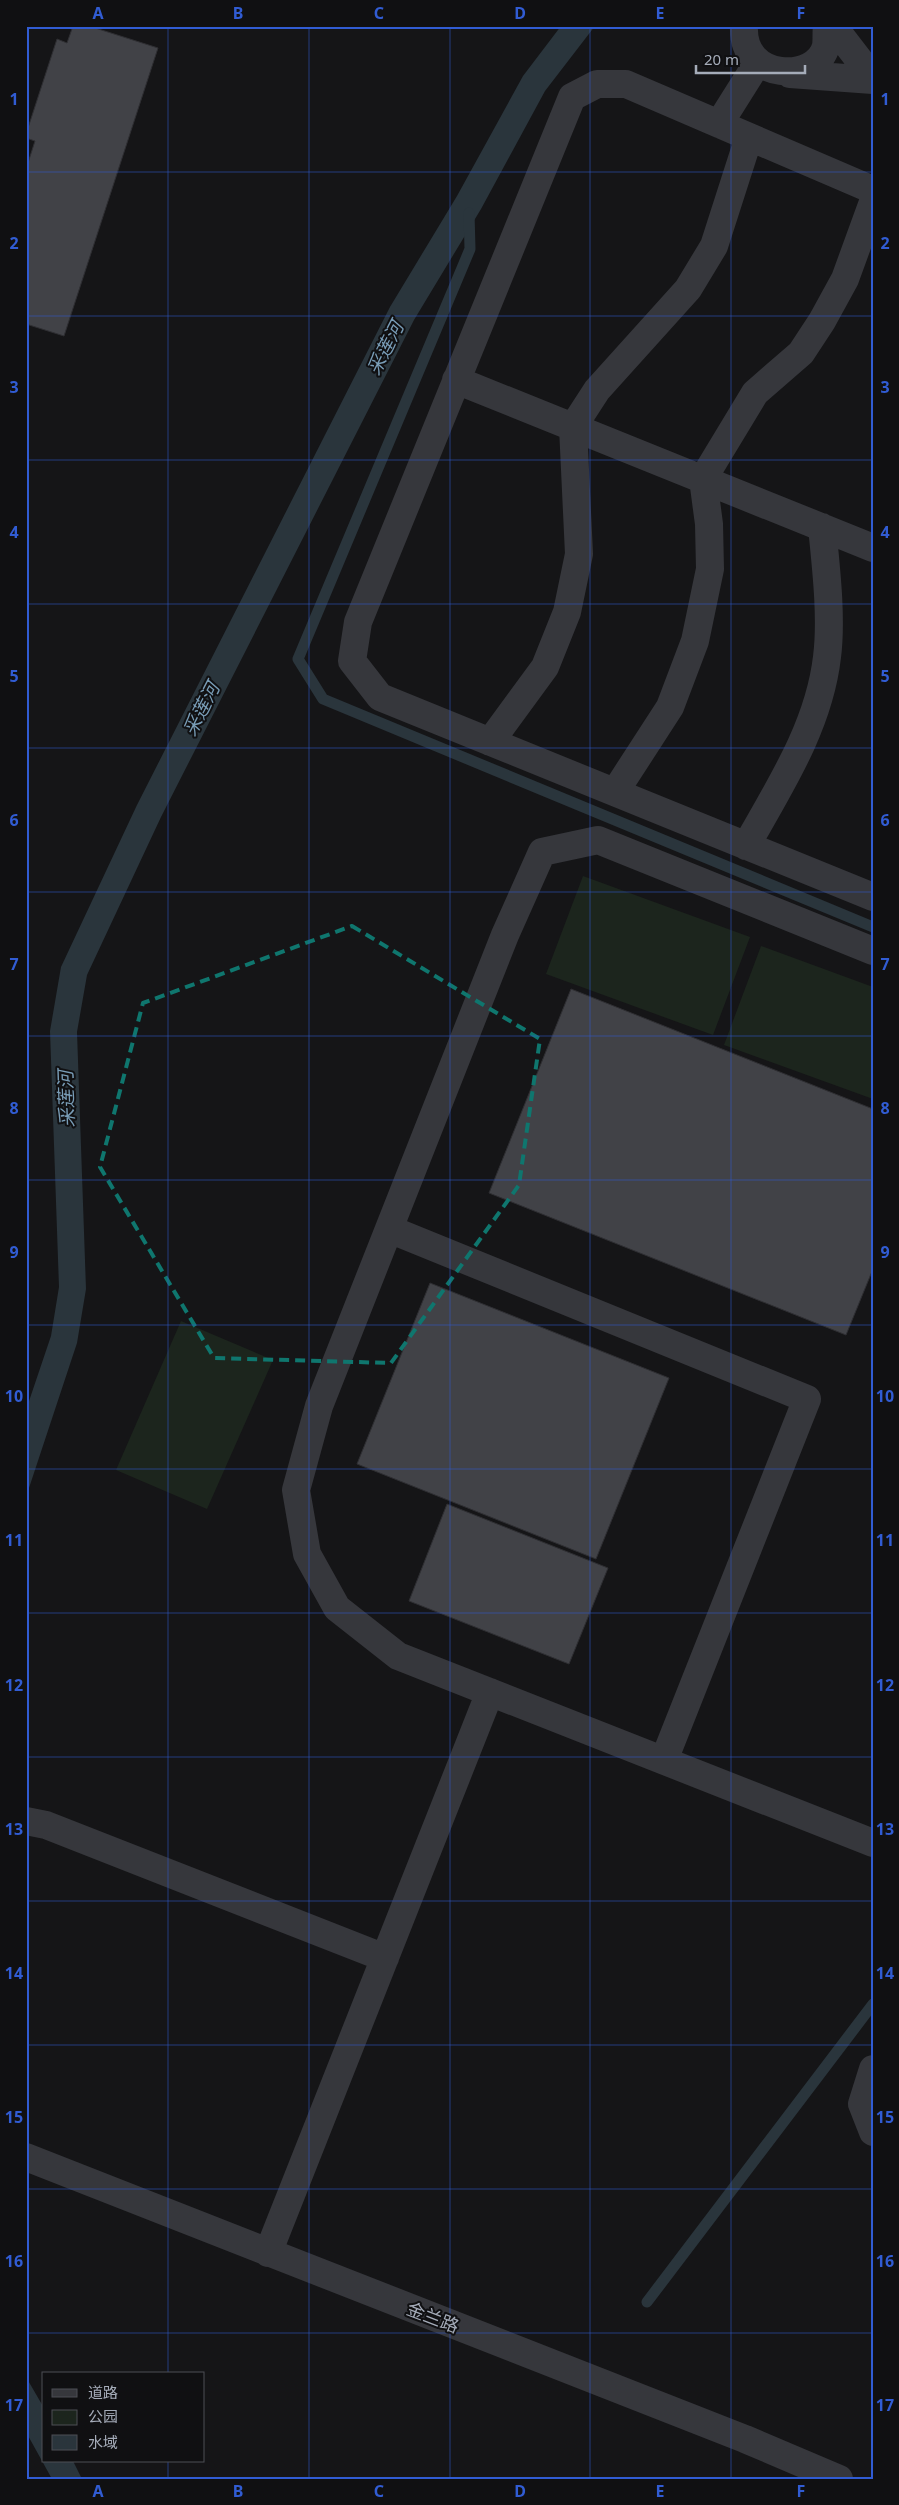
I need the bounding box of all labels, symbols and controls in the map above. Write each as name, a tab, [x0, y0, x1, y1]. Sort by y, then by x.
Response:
text: A	[92, 2, 104, 24]
text: B	[233, 2, 243, 24]
text: C	[374, 2, 384, 24]
text: D	[514, 2, 526, 24]
text: E	[656, 2, 665, 24]
text: F	[797, 2, 805, 24]
scale bar	[696, 42, 805, 74]
text: 20 m	[704, 49, 739, 69]
text: 1	[9, 88, 19, 110]
text: 1	[880, 88, 890, 110]
text: 2	[9, 232, 19, 254]
text: 2	[880, 232, 890, 254]
water label: 采莲河	[360, 313, 411, 379]
text: 3	[9, 376, 19, 398]
text: 3	[880, 376, 890, 398]
text: 4	[9, 521, 19, 543]
text: 4	[880, 521, 890, 543]
text: 5	[9, 665, 19, 687]
text: 5	[880, 665, 890, 687]
water label: 采莲河	[176, 674, 227, 740]
text: 6	[9, 809, 19, 831]
text: 6	[880, 809, 890, 831]
text: 7	[9, 953, 19, 975]
text: 7	[880, 953, 890, 975]
water label: 采莲河	[52, 1066, 80, 1128]
text: 8	[9, 1097, 19, 1119]
text: 8	[880, 1097, 890, 1119]
text: 9	[9, 1241, 19, 1263]
text: 9	[880, 1241, 890, 1263]
text: 10	[5, 1385, 23, 1407]
text: 10	[876, 1385, 894, 1407]
text: 11	[5, 1529, 23, 1551]
text: 11	[876, 1529, 894, 1551]
text: 12	[5, 1674, 23, 1696]
text: 12	[876, 1674, 894, 1696]
text: 13	[5, 1818, 23, 1840]
text: 13	[876, 1818, 894, 1840]
text: 14	[5, 1962, 23, 1984]
text: 14	[876, 1962, 894, 1984]
text: 15	[5, 2106, 23, 2128]
text: 15	[876, 2106, 894, 2128]
text: 16	[5, 2250, 23, 2272]
text: 16	[876, 2250, 894, 2272]
street label: 金兰路	[403, 2296, 463, 2338]
legend	[42, 2372, 205, 2462]
text: 道路	[88, 2382, 118, 2402]
text: 17	[5, 2394, 23, 2416]
text: 17	[876, 2394, 894, 2416]
text: 公园	[88, 2406, 118, 2426]
text: 水域	[88, 2432, 118, 2452]
text: A	[92, 2480, 104, 2502]
text: B	[233, 2480, 243, 2502]
text: C	[374, 2480, 384, 2502]
text: D	[514, 2480, 526, 2502]
text: E	[656, 2480, 665, 2502]
text: F	[797, 2480, 805, 2502]

